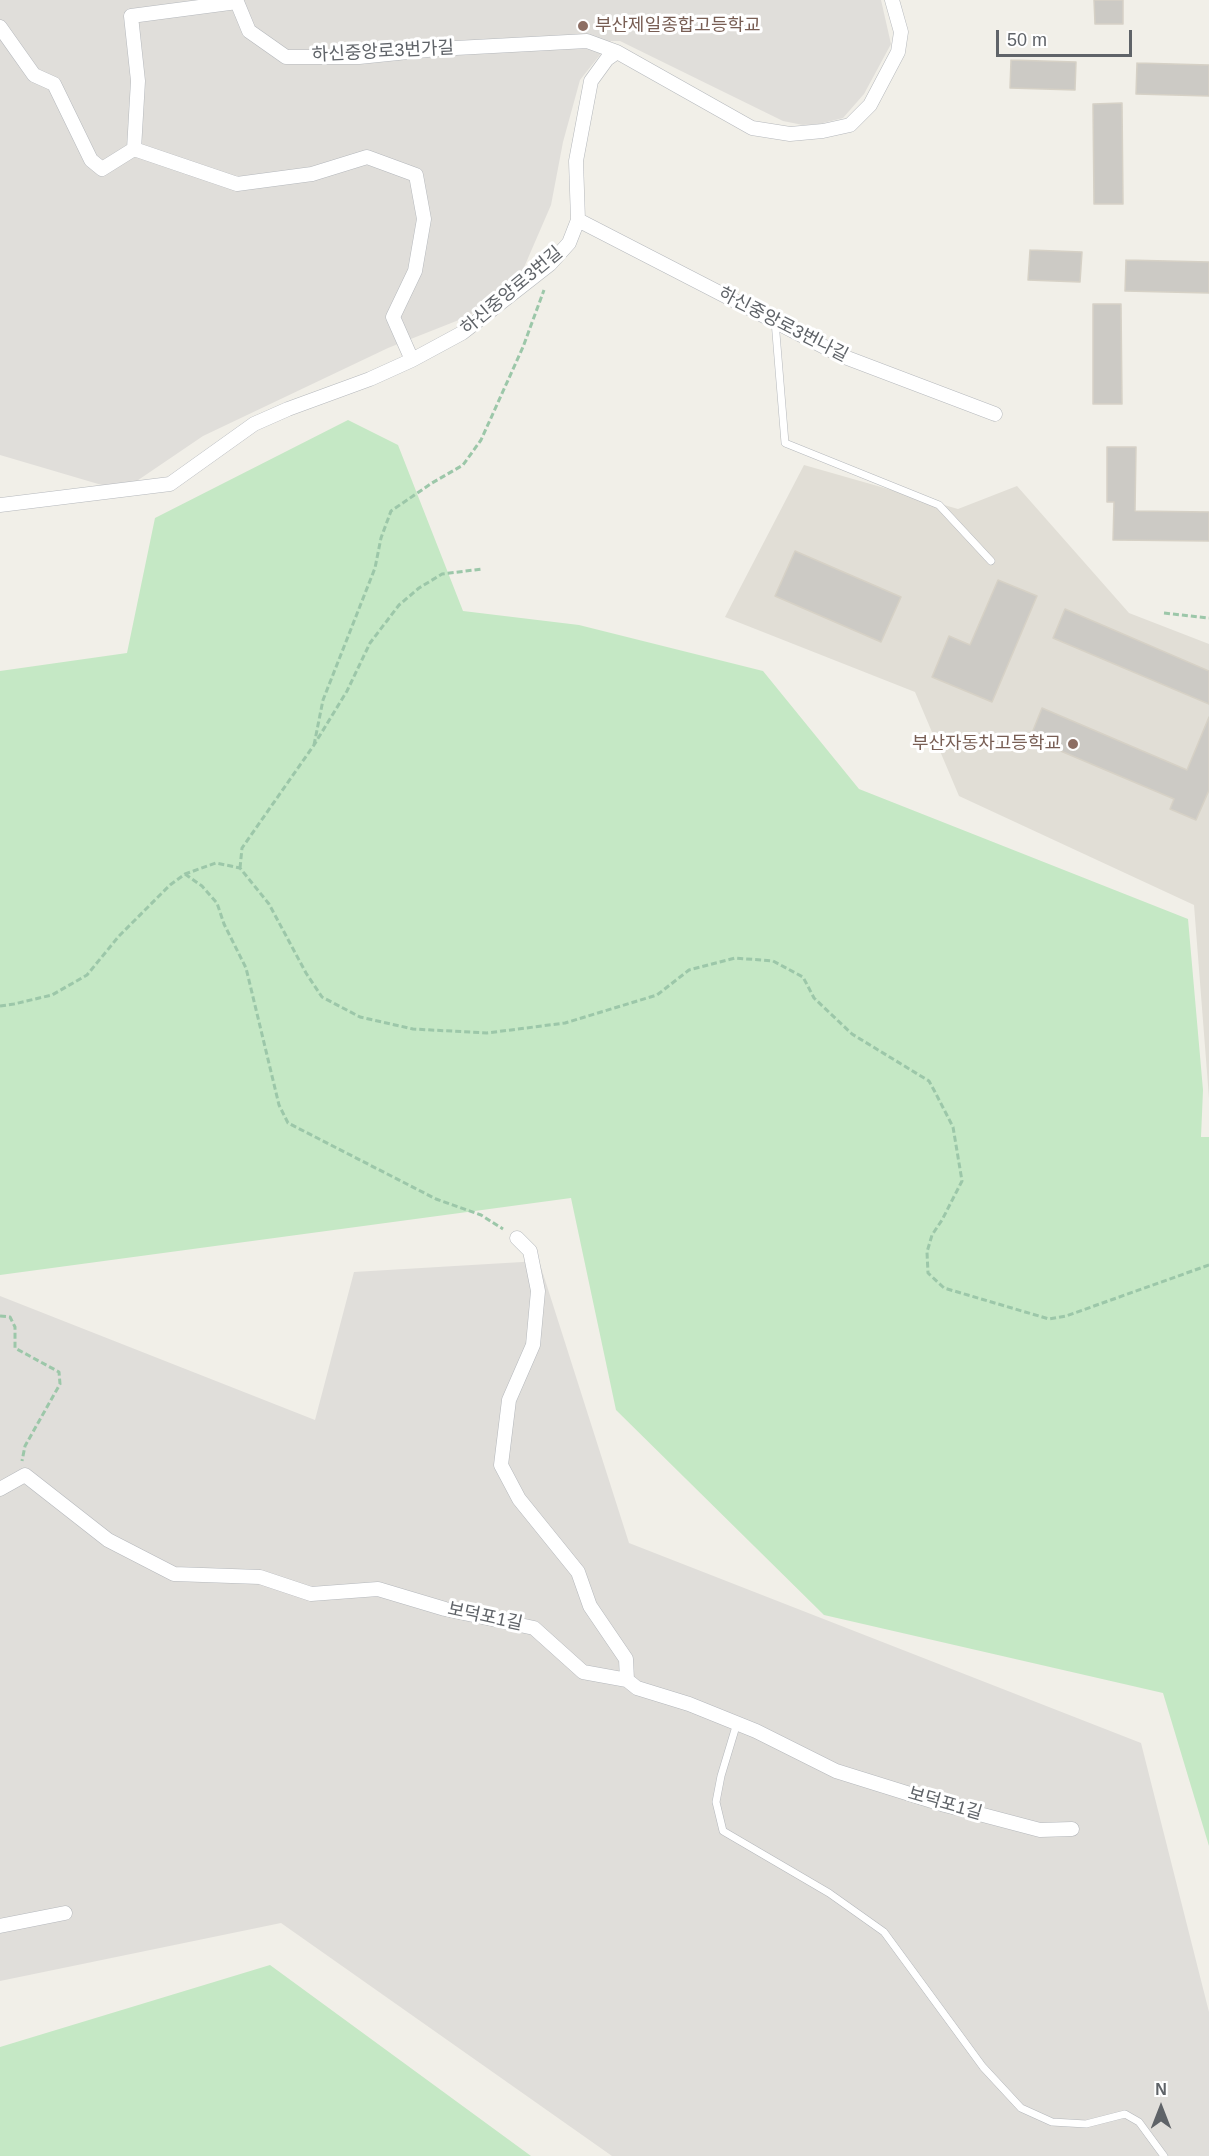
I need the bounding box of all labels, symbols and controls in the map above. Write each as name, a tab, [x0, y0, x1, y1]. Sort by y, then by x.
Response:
place label: 부산제일종합고등학교	[595, 15, 761, 37]
scale bar	[999, 18, 1136, 56]
marker: 부산제일종합고등학교	[576, 19, 590, 33]
text: 50 m	[1007, 30, 1047, 50]
street label: 하신중앙로3번가길	[311, 37, 455, 67]
street label: 하신중앙로3번길	[457, 242, 567, 340]
street label: 하신중앙로3번나길	[715, 283, 851, 367]
place label: 부산자동차고등학교	[912, 733, 1061, 755]
marker: 부산자동차고등학교	[1066, 737, 1080, 751]
street label: 보덕포1길	[445, 1599, 525, 1635]
street label: 보덕포1길	[905, 1783, 985, 1825]
north arrow	[1131, 2078, 1191, 2138]
text: N	[1155, 2081, 1167, 2098]

